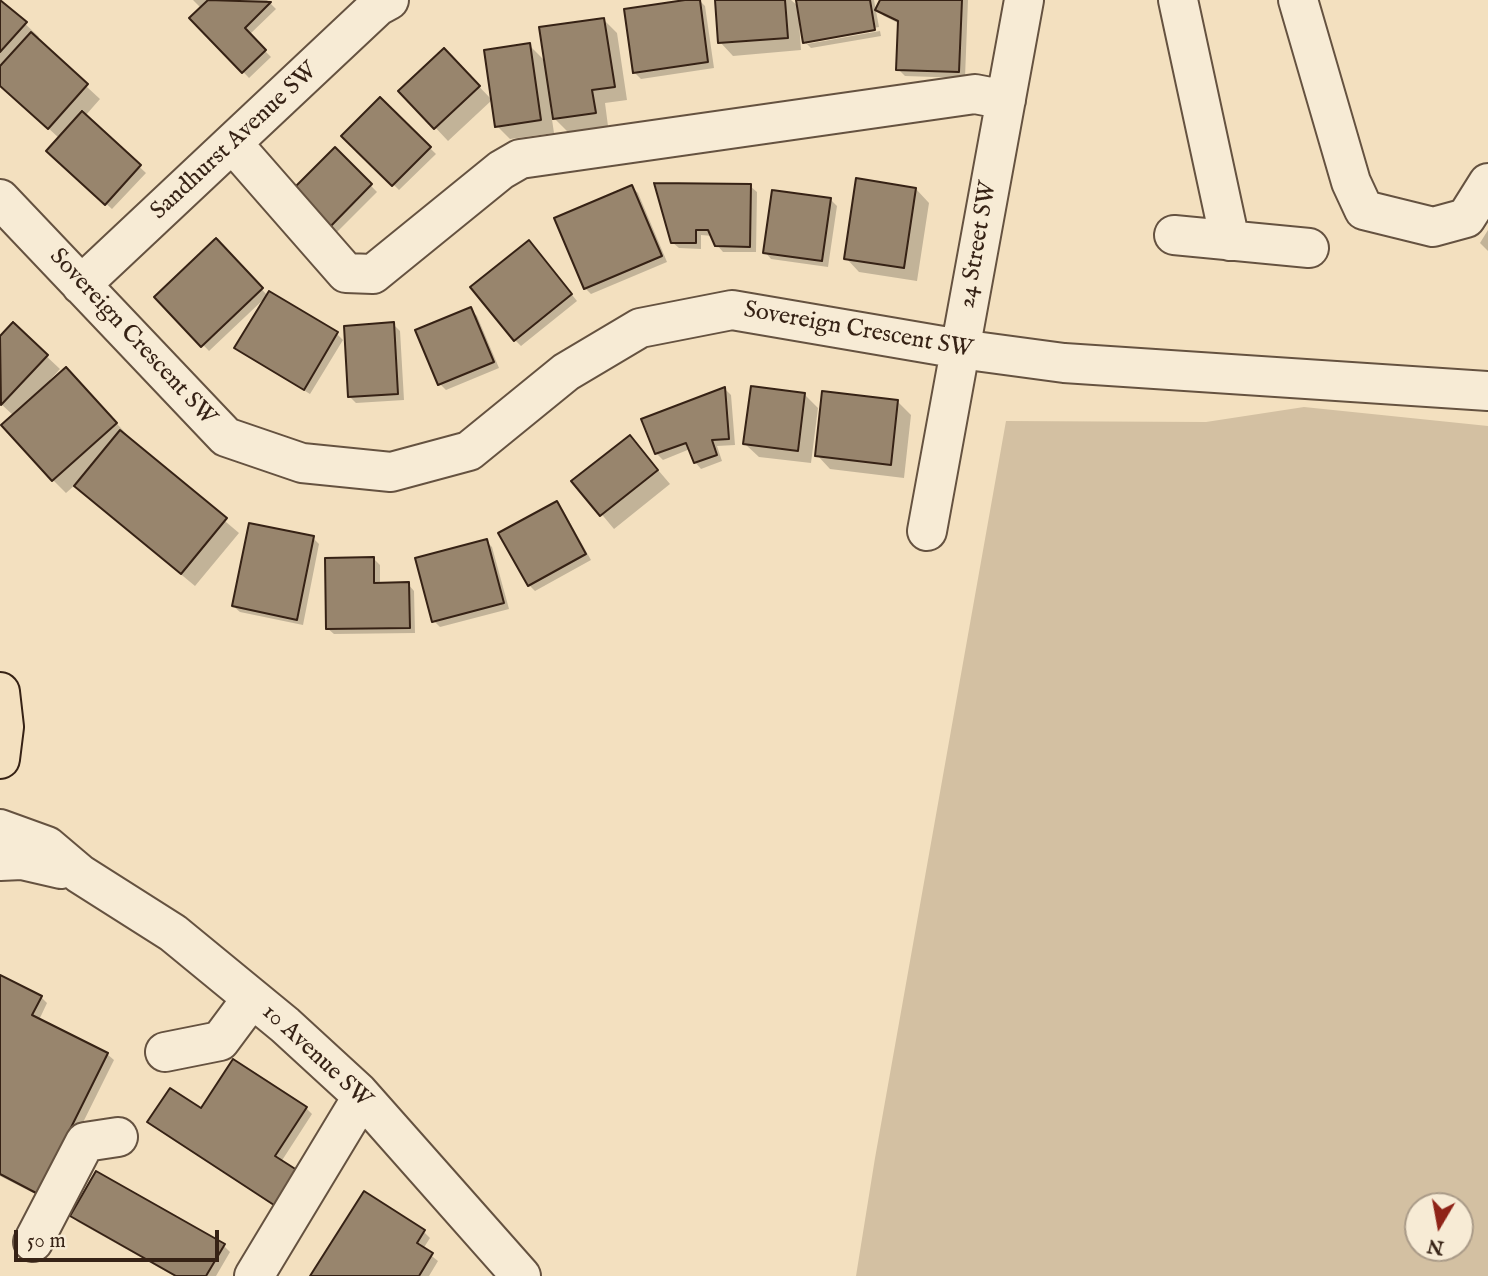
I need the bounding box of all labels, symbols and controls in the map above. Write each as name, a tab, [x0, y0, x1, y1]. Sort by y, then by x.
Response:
street label: Sandhurst Avenue SW	[146, 57, 324, 227]
street label: 24 Street SW	[954, 179, 1004, 311]
street label: Sovereign Crescent SW	[42, 243, 222, 433]
street label: Sovereign Crescent SW	[741, 297, 975, 365]
street label: 10 Avenue SW	[255, 999, 377, 1115]
north arrow	[1404, 1192, 1474, 1262]
scale bar	[18, 1216, 222, 1260]
text: 50 m	[27, 1228, 66, 1255]
text: N	[1426, 1232, 1446, 1259]

